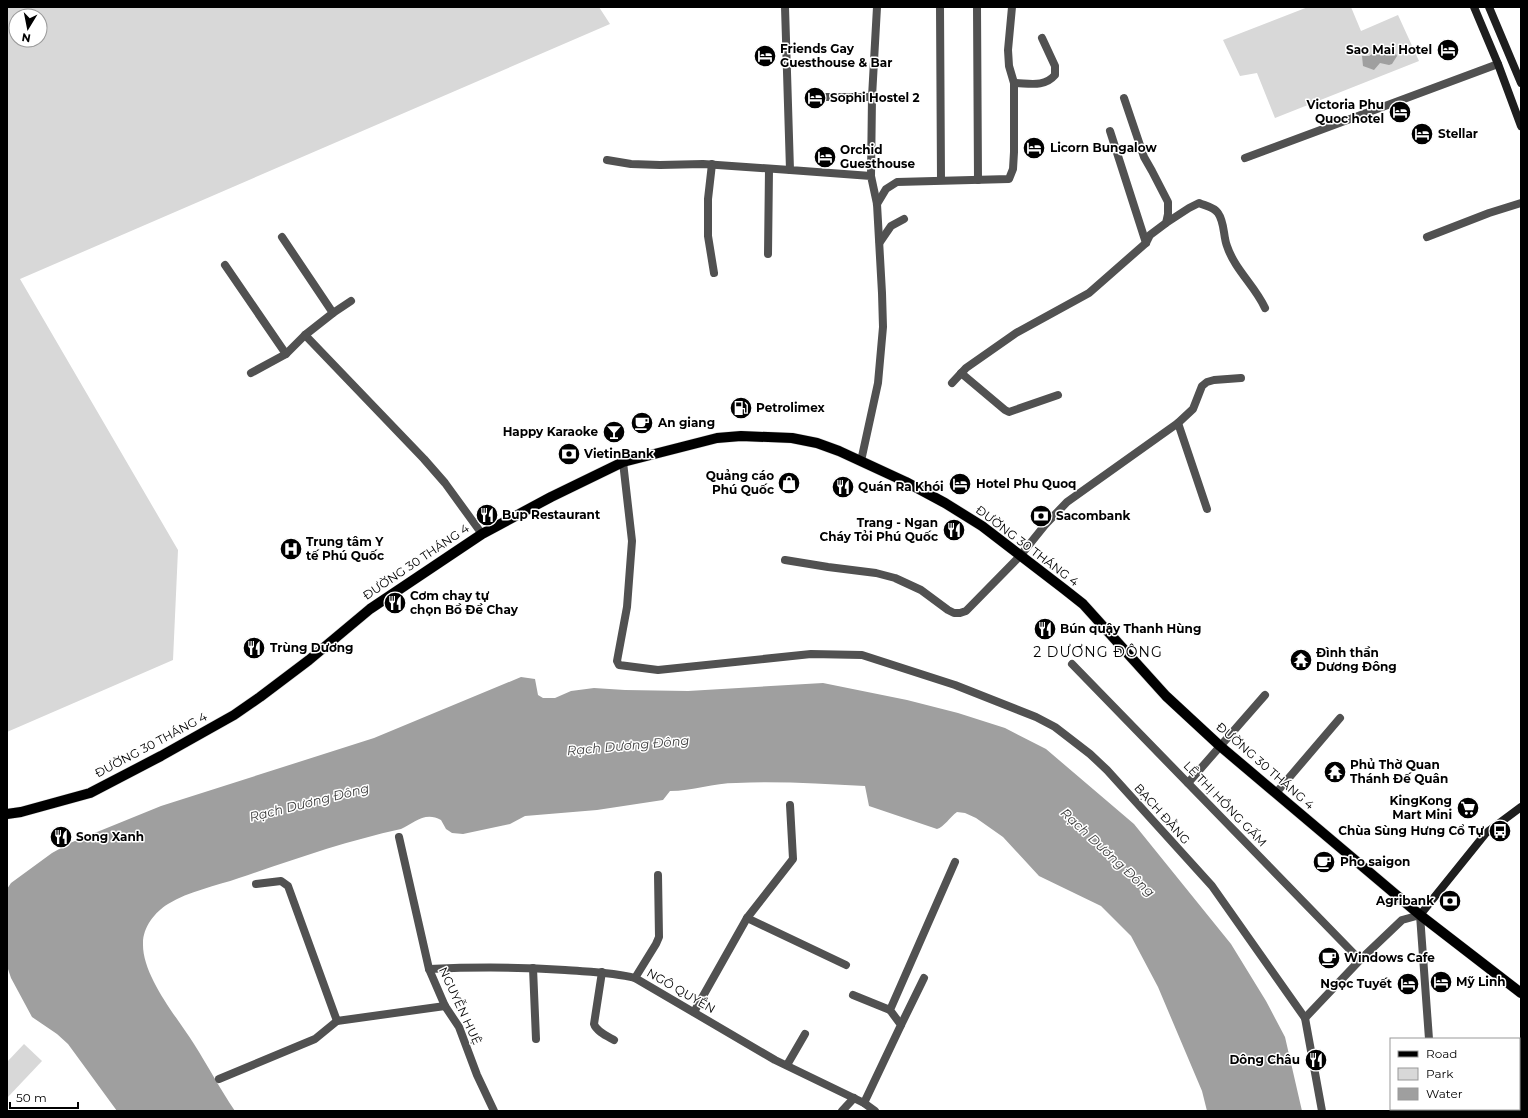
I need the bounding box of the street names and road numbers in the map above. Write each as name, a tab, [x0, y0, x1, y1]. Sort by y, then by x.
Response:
street label: ĐƯỜNG 30 THÁNG 4	[973, 502, 1082, 589]
street label: ĐƯỜNG 30 THÁNG 4	[360, 520, 472, 603]
street label: ĐƯỜNG 30 THÁNG 4	[92, 709, 210, 781]
street label: ĐƯỜNG 30 THÁNG 4	[1213, 719, 1317, 812]
street label: LÊ THỊ HỒNG GẤM	[1181, 758, 1270, 850]
street label: BẠCH ĐẰNG	[1131, 780, 1194, 847]
street label: NGUYỄN HUỆ	[436, 965, 485, 1047]
street label: NGÔ QUYỀN	[644, 965, 718, 1016]

